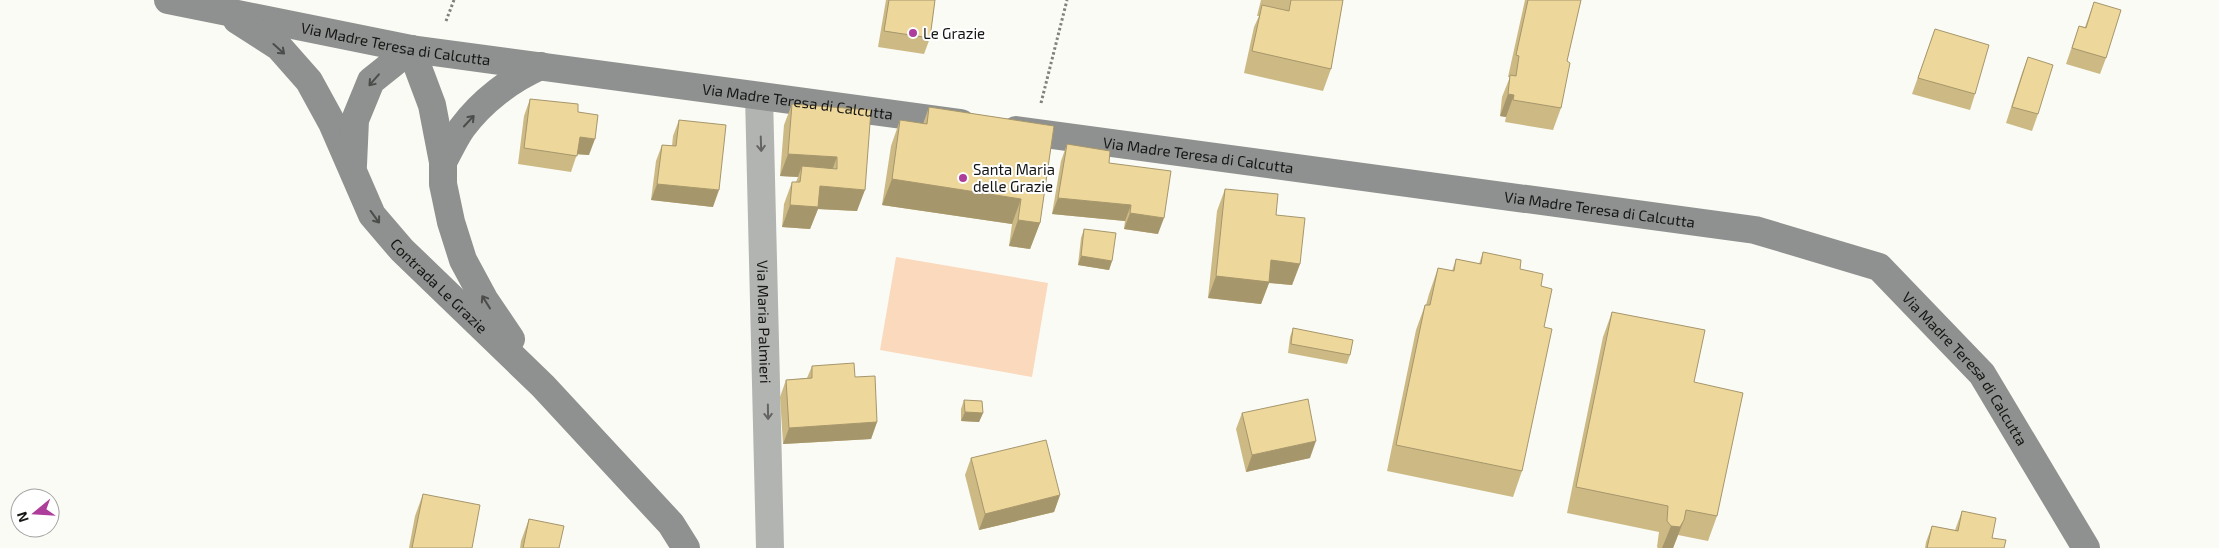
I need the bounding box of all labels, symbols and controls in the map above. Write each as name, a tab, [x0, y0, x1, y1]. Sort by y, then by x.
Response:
street label: Via Madre Teresa di Calcutta	[299, 18, 492, 69]
place label: Le Grazie	[923, 24, 985, 42]
marker: Le Grazie	[907, 27, 919, 39]
one-way arrow	[273, 44, 286, 55]
one-way arrow	[369, 74, 380, 87]
street label: Via Madre Teresa di Calcutta	[701, 79, 894, 123]
one-way arrow	[463, 114, 475, 127]
street label: Via Madre Teresa di Calcutta	[1102, 133, 1295, 176]
one-way arrow	[756, 136, 766, 152]
place label: Santa Maria delle Grazie	[973, 160, 1055, 195]
marker: Santa Maria delle Grazie	[957, 172, 969, 184]
street label: Via Madre Teresa di Calcutta	[1503, 187, 1696, 231]
one-way arrow	[370, 210, 380, 224]
street label: Contrada Le Grazie	[387, 234, 491, 337]
street label: Via Maria Palmieri	[754, 260, 775, 384]
street label: Via Madre Teresa di Calcutta	[1899, 288, 2032, 449]
one-way arrow	[481, 295, 491, 309]
one-way arrow	[763, 403, 773, 419]
north arrow	[10, 488, 60, 538]
text: N	[13, 510, 32, 525]

